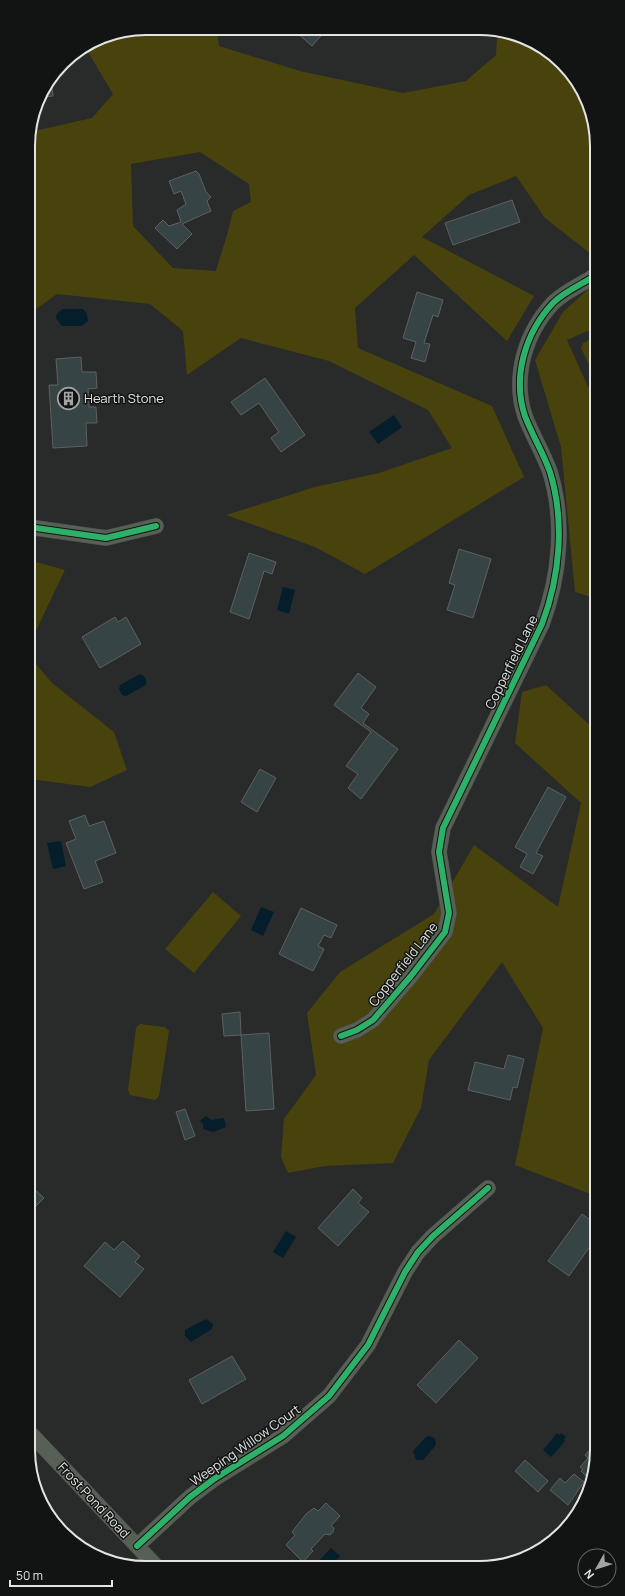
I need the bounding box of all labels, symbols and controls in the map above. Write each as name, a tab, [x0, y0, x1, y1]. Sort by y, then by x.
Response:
building icon: Hearth Stone	[56, 385, 82, 411]
place label: Hearth Stone	[84, 389, 164, 407]
street label: Copperfield Lane	[480, 612, 542, 712]
street label: Copperfield Lane	[364, 918, 442, 1010]
street label: Weeping Willow Court	[186, 1400, 304, 1490]
street label: Frost Pond Road	[54, 1458, 134, 1542]
north arrow	[577, 1548, 617, 1588]
scale bar	[10, 1562, 112, 1588]
text: 50 m	[16, 1567, 43, 1584]
text: N	[580, 1567, 597, 1582]

